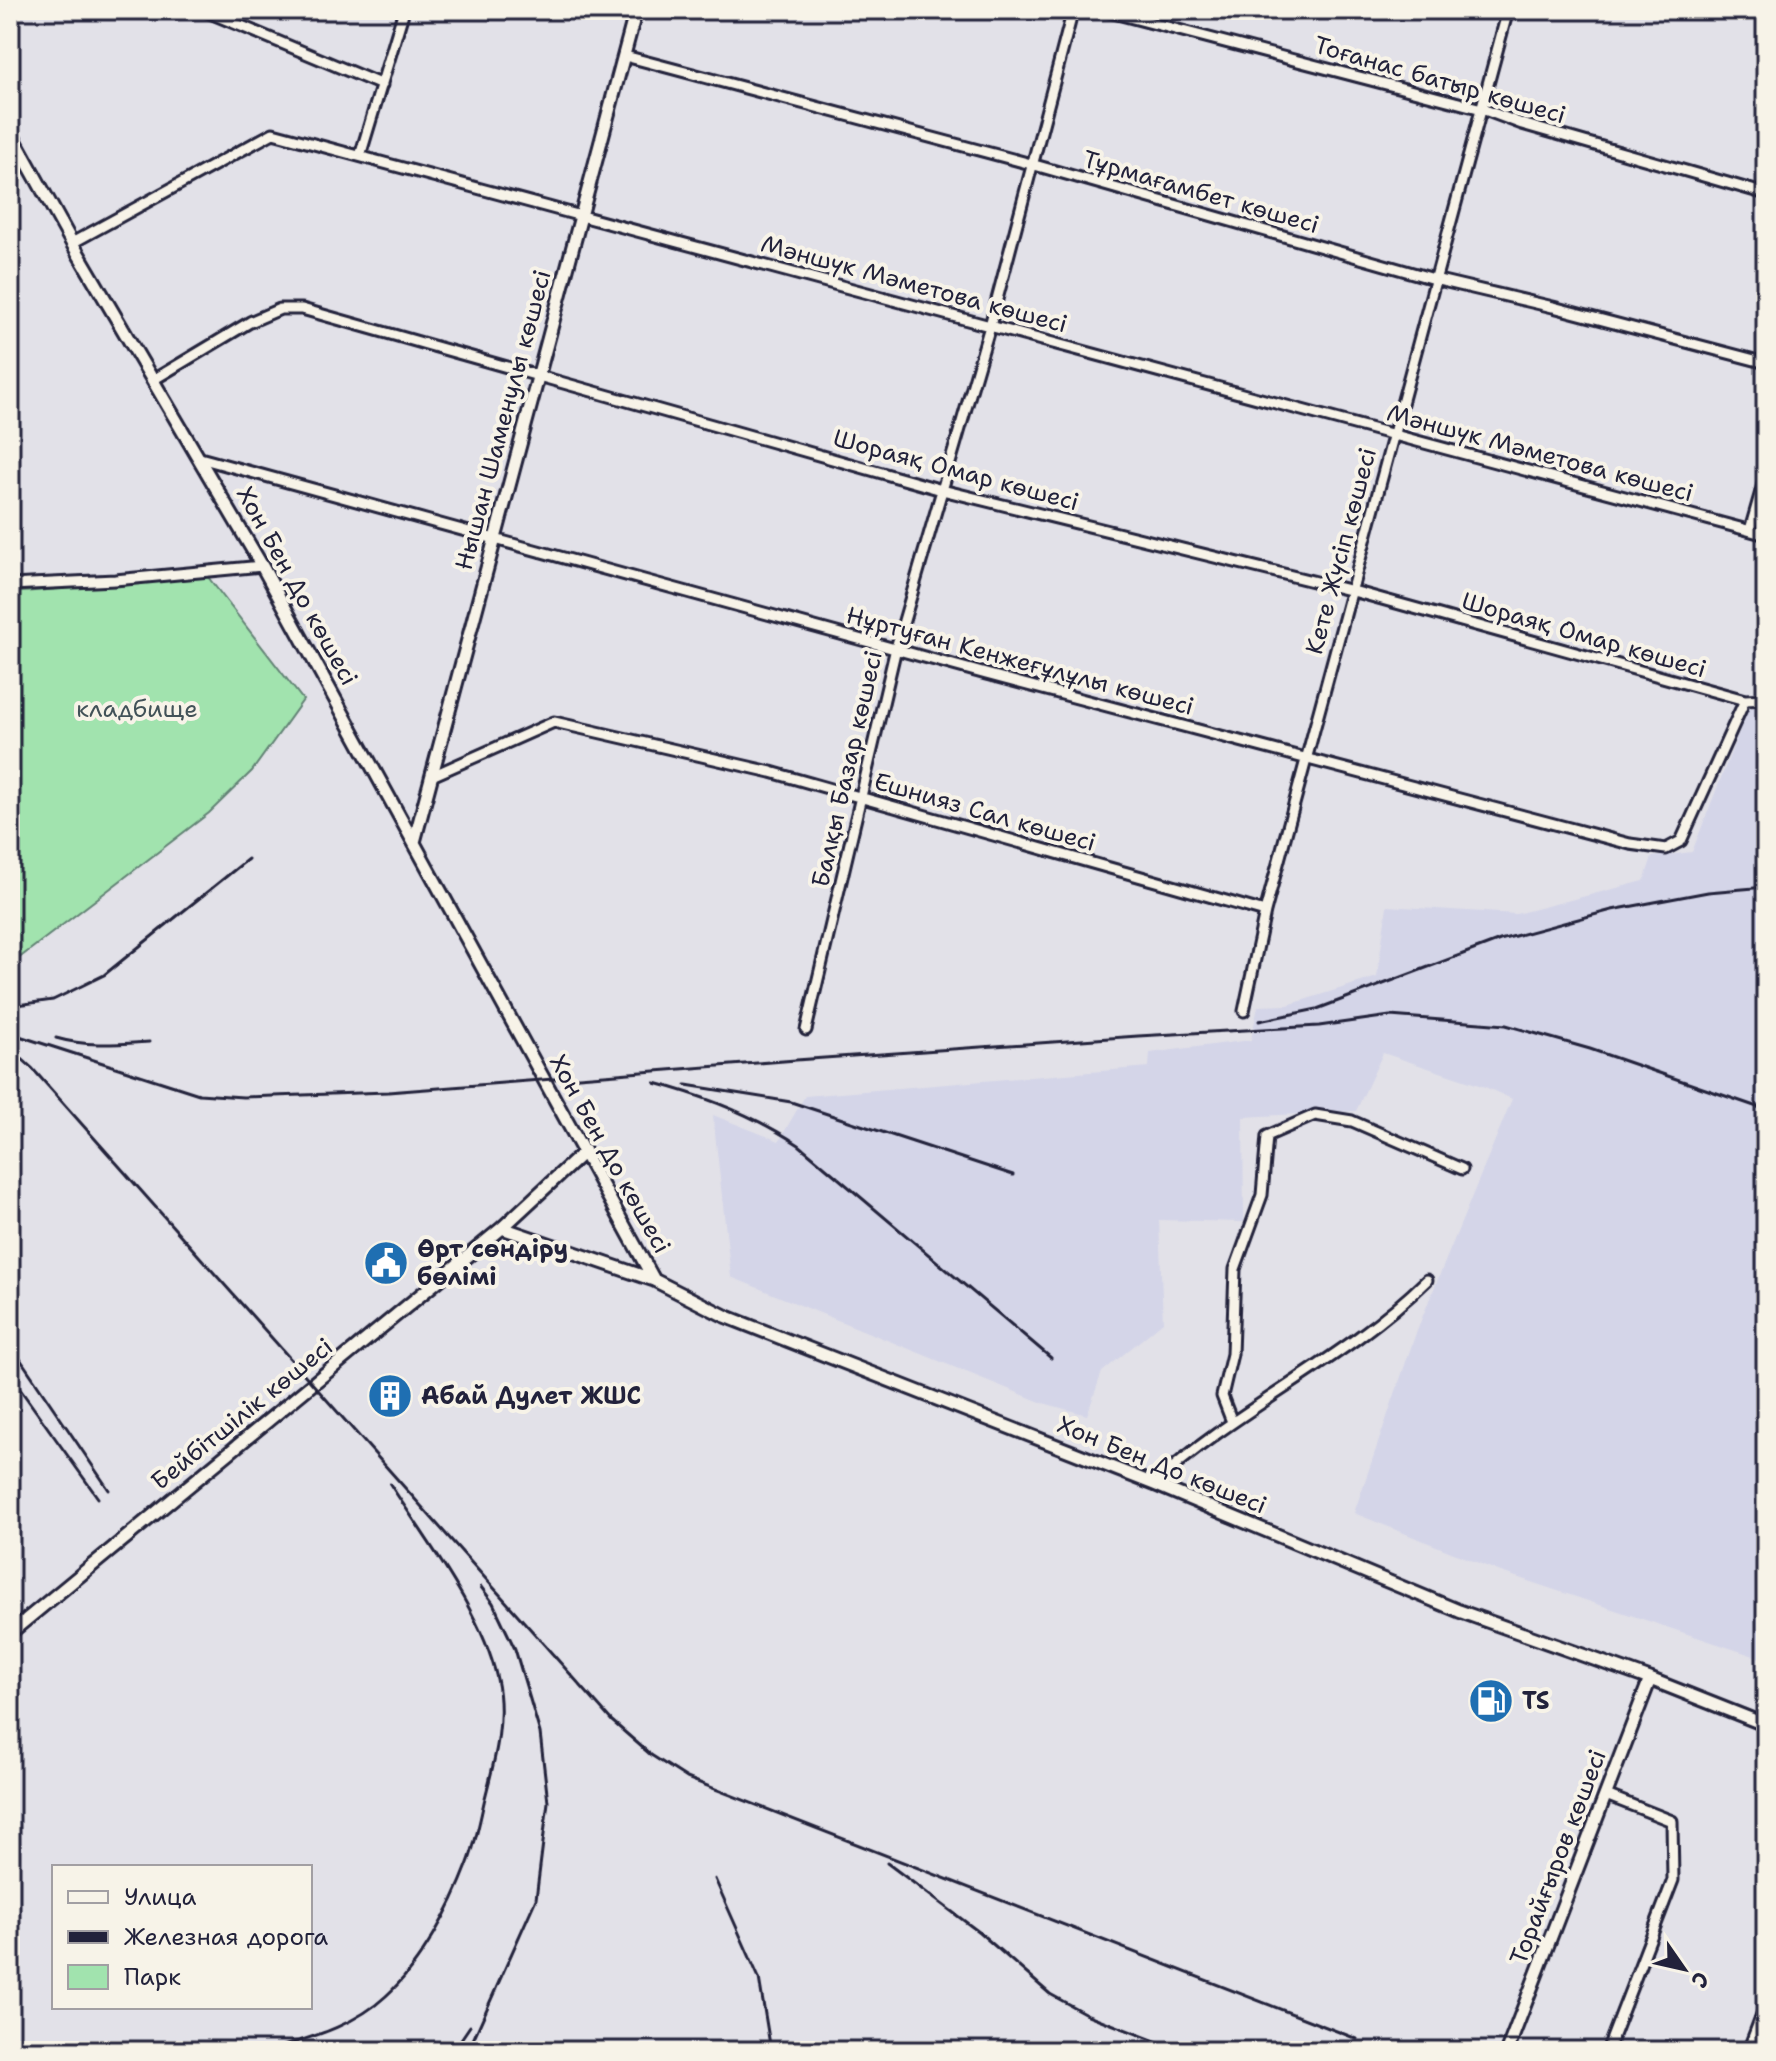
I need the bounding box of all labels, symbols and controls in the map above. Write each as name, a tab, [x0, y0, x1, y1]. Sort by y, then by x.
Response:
street label: Тоғанас батыр көшесі	[1311, 29, 1569, 131]
street label: Тұрмағамбет көшесі	[1079, 143, 1323, 241]
street label: Мәншүк Мәметова көшесі	[757, 228, 1071, 340]
street label: Нышан Шаменулы көшесі	[447, 266, 559, 574]
street label: Мәншүк Мәметова көшесі	[1383, 397, 1697, 509]
street label: Шораяқ Омар көшесі	[830, 422, 1082, 518]
street label: Кете Жүсіп көшесі	[1298, 444, 1384, 658]
street label: Хон Бен До көшесі	[229, 481, 365, 691]
street label: Шораяқ Омар көшесі	[1458, 585, 1710, 685]
street label: Нұртуған Кенжеғұлұлы көшесі	[843, 599, 1197, 723]
street label: Балқы Базар көшесі	[804, 648, 890, 890]
park label: кладбище	[76, 693, 198, 725]
street label: Ешнияз Сал көшесі	[871, 765, 1099, 859]
street label: Хон Бен До көшесі	[542, 1049, 678, 1259]
place label: Өрт сөндіру бөлімі	[417, 1233, 568, 1293]
public building icon: Өрт сөндіру бөлімі	[362, 1239, 410, 1287]
street label: Бейбітшілік көшесі	[145, 1331, 339, 1497]
building icon: Абай Дулет ЖШС	[366, 1372, 414, 1420]
place label: Абай Дулет ЖШС	[421, 1380, 641, 1412]
street label: Хон Бен До көшесі	[1053, 1408, 1271, 1522]
fuel station icon: TS	[1467, 1677, 1515, 1725]
place label: TS	[1522, 1685, 1549, 1717]
street label: Торайғыров көшесі	[1502, 1745, 1614, 1969]
legend	[52, 1865, 312, 2009]
text: Улица	[124, 1881, 197, 1913]
text: Железная дорога	[124, 1921, 328, 1953]
north arrow	[1644, 1929, 1724, 2009]
text: Парк	[124, 1961, 181, 1993]
text: С	[1684, 1966, 1716, 1994]

